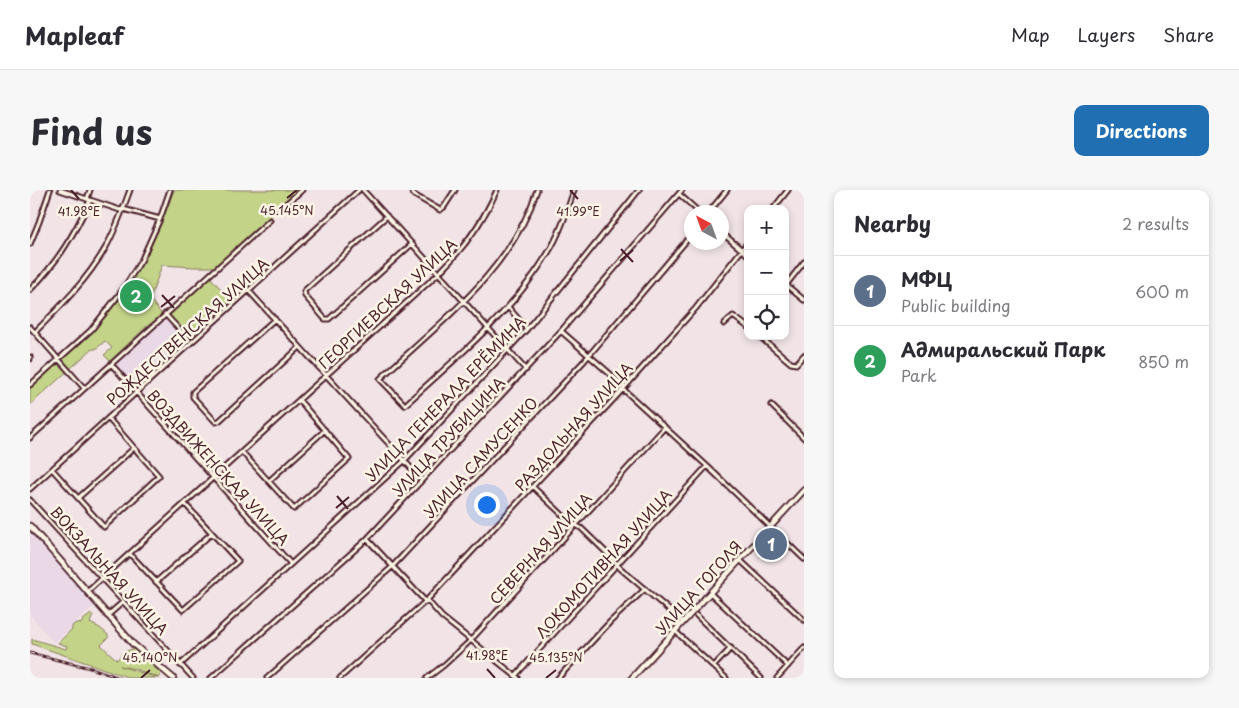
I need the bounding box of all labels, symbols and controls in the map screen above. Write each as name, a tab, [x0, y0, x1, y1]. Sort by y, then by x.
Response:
text: Mapleaf	[25, 17, 124, 53]
text: Map	[1011, 21, 1050, 48]
text: Layers	[1078, 21, 1135, 48]
text: Share	[1163, 21, 1214, 48]
text: Find us	[30, 104, 152, 157]
button: Directions	[1074, 105, 1209, 156]
text: 45.145°N	[260, 201, 314, 219]
text: 41.98°E	[58, 202, 100, 220]
text: 41.99°E	[556, 202, 600, 220]
north arrow	[684, 205, 729, 250]
map controls	[744, 205, 789, 340]
button: +	[744, 205, 789, 250]
text: Nearby	[854, 207, 931, 239]
text: 2 results	[1122, 211, 1189, 235]
street label: ГЕОРГИЕВСКАЯ УЛИЦА	[312, 232, 462, 374]
button: −	[744, 250, 789, 295]
street label: РОЖДЕСТВЕНСКАЯ УЛИЦА	[101, 252, 273, 410]
text: МФЦ	[901, 265, 952, 293]
pin: 2	[120, 277, 152, 315]
text: 1	[866, 279, 874, 303]
text: 600 m	[1135, 279, 1189, 303]
text: Public building	[901, 293, 1011, 317]
button: locate	[744, 295, 789, 340]
street label: УЛИЦА ГЕНЕРАЛА ЕРЁМИНА	[359, 310, 531, 486]
text: Адмиральский Парк	[901, 335, 1105, 363]
text: 2	[864, 349, 876, 373]
text: 850 m	[1138, 349, 1189, 373]
street label: РАЗДОЛЬНАЯ УЛИЦА	[509, 356, 637, 496]
text: Park	[901, 363, 937, 387]
street label: УЛИЦА ТРУБИЦИНА	[386, 371, 510, 501]
street label: ВОЗДВИЖЕНСКАЯ УЛИЦА	[143, 384, 295, 550]
street label: УЛИЦА САМУСЕНКО	[418, 391, 542, 523]
street label: ЛОКОМОТИВНАЯ УЛИЦА	[529, 483, 677, 643]
street label: СЕВЕРНАЯ УЛИЦА	[483, 487, 597, 609]
your location	[474, 492, 500, 518]
street label: ВОКЗАЛЬНАЯ УЛИЦА	[46, 500, 174, 640]
pin: 1	[755, 525, 787, 563]
street label: УЛИЦА ГОГОЛЯ	[649, 535, 747, 639]
text: 41.98°E	[466, 646, 508, 664]
text: 45.140°N	[123, 648, 177, 666]
text: 45.135°N	[529, 648, 583, 666]

